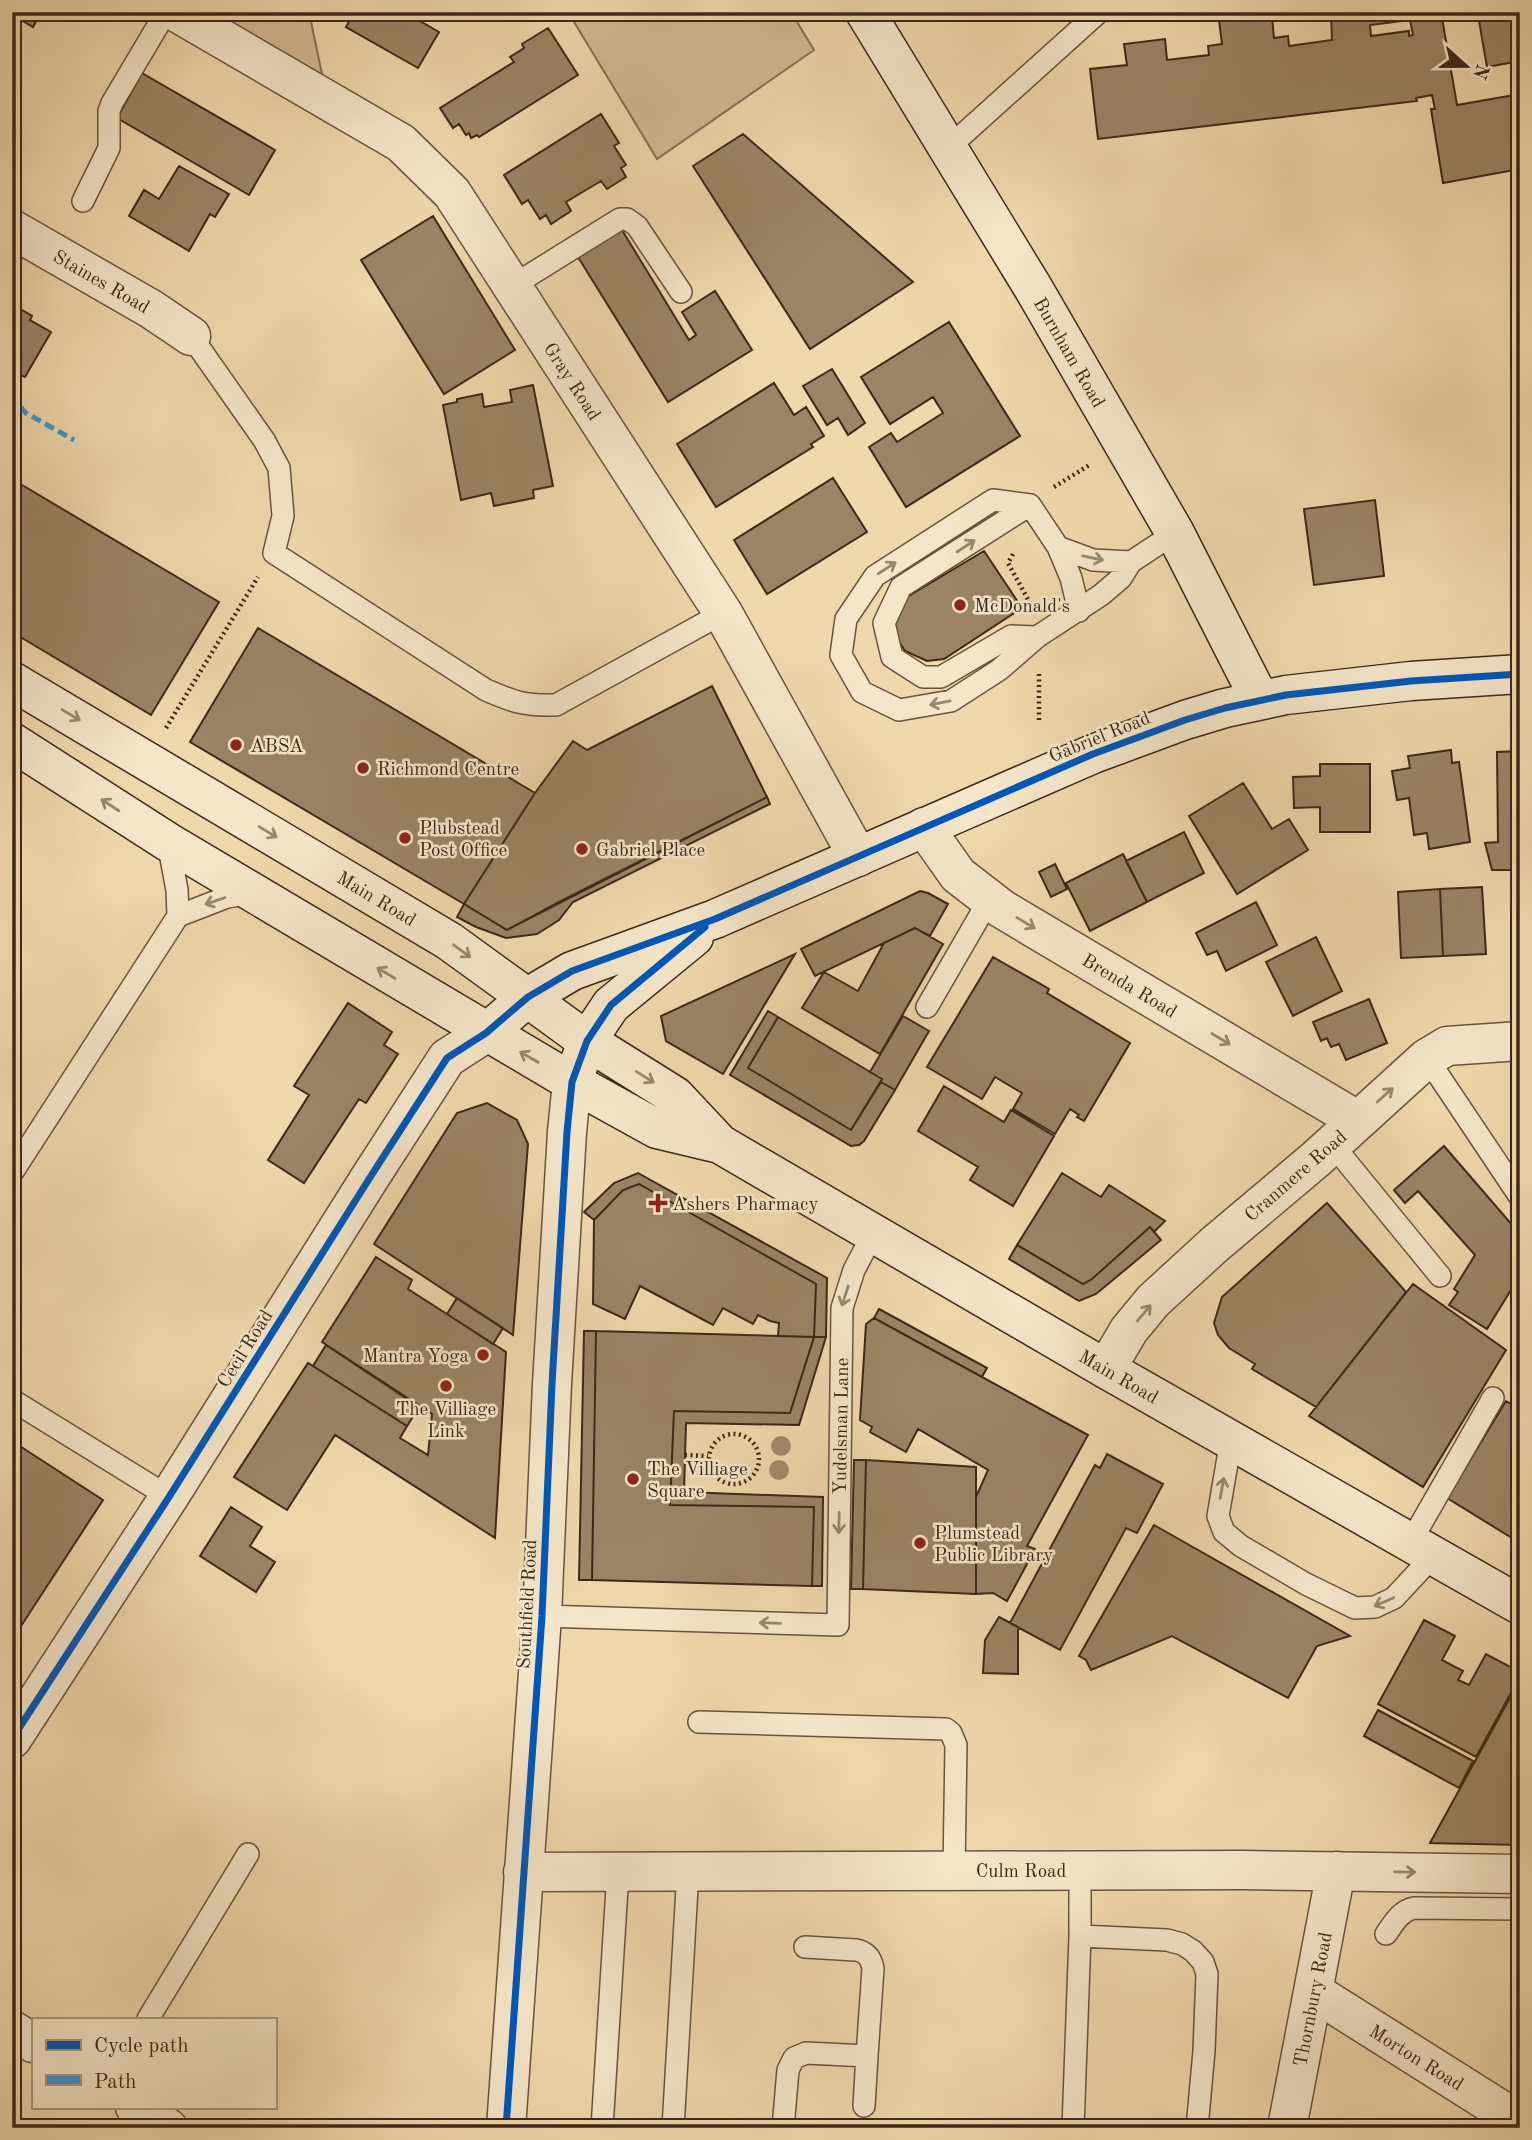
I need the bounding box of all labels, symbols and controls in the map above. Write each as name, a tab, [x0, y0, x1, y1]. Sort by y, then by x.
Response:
north arrow	[1430, 32, 1500, 102]
text: N	[1468, 61, 1491, 82]
street label: Staines Road	[49, 248, 152, 318]
street label: Burnham Road	[1029, 295, 1107, 412]
street label: Gray Road	[539, 340, 603, 425]
one-way arrow	[955, 538, 975, 552]
one-way arrow	[1081, 552, 1104, 566]
one-way arrow	[876, 561, 896, 575]
marker: McDonald's	[952, 597, 968, 613]
place label: McDonald's	[974, 598, 1070, 617]
one-way arrow	[929, 696, 952, 710]
one-way arrow	[61, 709, 81, 723]
street label: Gabriel Road	[1047, 709, 1153, 767]
marker: ABSA	[228, 737, 244, 753]
place label: ABSA	[250, 738, 304, 757]
marker: Richmond Centre	[355, 760, 371, 776]
place label: Richmond Centre	[377, 761, 519, 780]
one-way arrow	[101, 798, 121, 812]
place label: Plubstead Post Office	[419, 820, 507, 861]
one-way arrow	[258, 826, 278, 840]
marker: Plubstead Post Office	[397, 830, 413, 846]
marker: Gabriel Place	[574, 841, 590, 857]
place label: Gabriel Place	[596, 842, 705, 861]
street label: Main Road	[333, 869, 419, 931]
one-way arrow	[204, 896, 226, 909]
one-way arrow	[1015, 916, 1035, 930]
one-way arrow	[452, 944, 471, 958]
street label: Brenda Road	[1078, 951, 1179, 1023]
one-way arrow	[376, 965, 396, 979]
one-way arrow	[1211, 1033, 1231, 1047]
one-way arrow	[520, 1050, 540, 1064]
one-way arrow	[635, 1070, 654, 1085]
one-way arrow	[1376, 1087, 1394, 1103]
street label: Cranmere Road	[1242, 1128, 1351, 1226]
marker: Ashers Pharmacy	[650, 1195, 666, 1211]
place label: Ashers Pharmacy	[672, 1196, 818, 1215]
one-way arrow	[838, 1285, 851, 1307]
one-way arrow	[1136, 1304, 1152, 1322]
street label: Cecil Road	[215, 1307, 277, 1392]
marker: Mantra Yoga	[475, 1347, 491, 1363]
place label: Mantra Yoga	[363, 1348, 470, 1367]
street label: Main Road	[1075, 1348, 1161, 1409]
street label: Yudelsman Lane	[832, 1358, 853, 1494]
marker: The Villiage Link	[438, 1378, 454, 1394]
place label: The Villiage Link	[396, 1401, 496, 1442]
place label: The Villiage Square	[647, 1461, 748, 1502]
marker: The Villiage Square	[625, 1471, 641, 1487]
one-way arrow	[1216, 1477, 1230, 1500]
one-way arrow	[832, 1512, 846, 1535]
place label: Plumstead Public Library	[934, 1525, 1053, 1566]
marker: Plumstead Public Library	[912, 1535, 928, 1551]
street label: Southfield Road	[516, 1539, 541, 1669]
one-way arrow	[1374, 1596, 1395, 1609]
one-way arrow	[758, 1616, 781, 1630]
street label: Culm Road	[976, 1863, 1066, 1882]
one-way arrow	[1393, 1866, 1416, 1879]
street label: Thornbury Road	[1292, 1930, 1337, 2068]
legend	[32, 2018, 276, 2108]
street label: Morton Road	[1365, 2023, 1466, 2096]
text: Cycle path	[94, 2036, 189, 2057]
text: Path	[94, 2072, 137, 2093]

